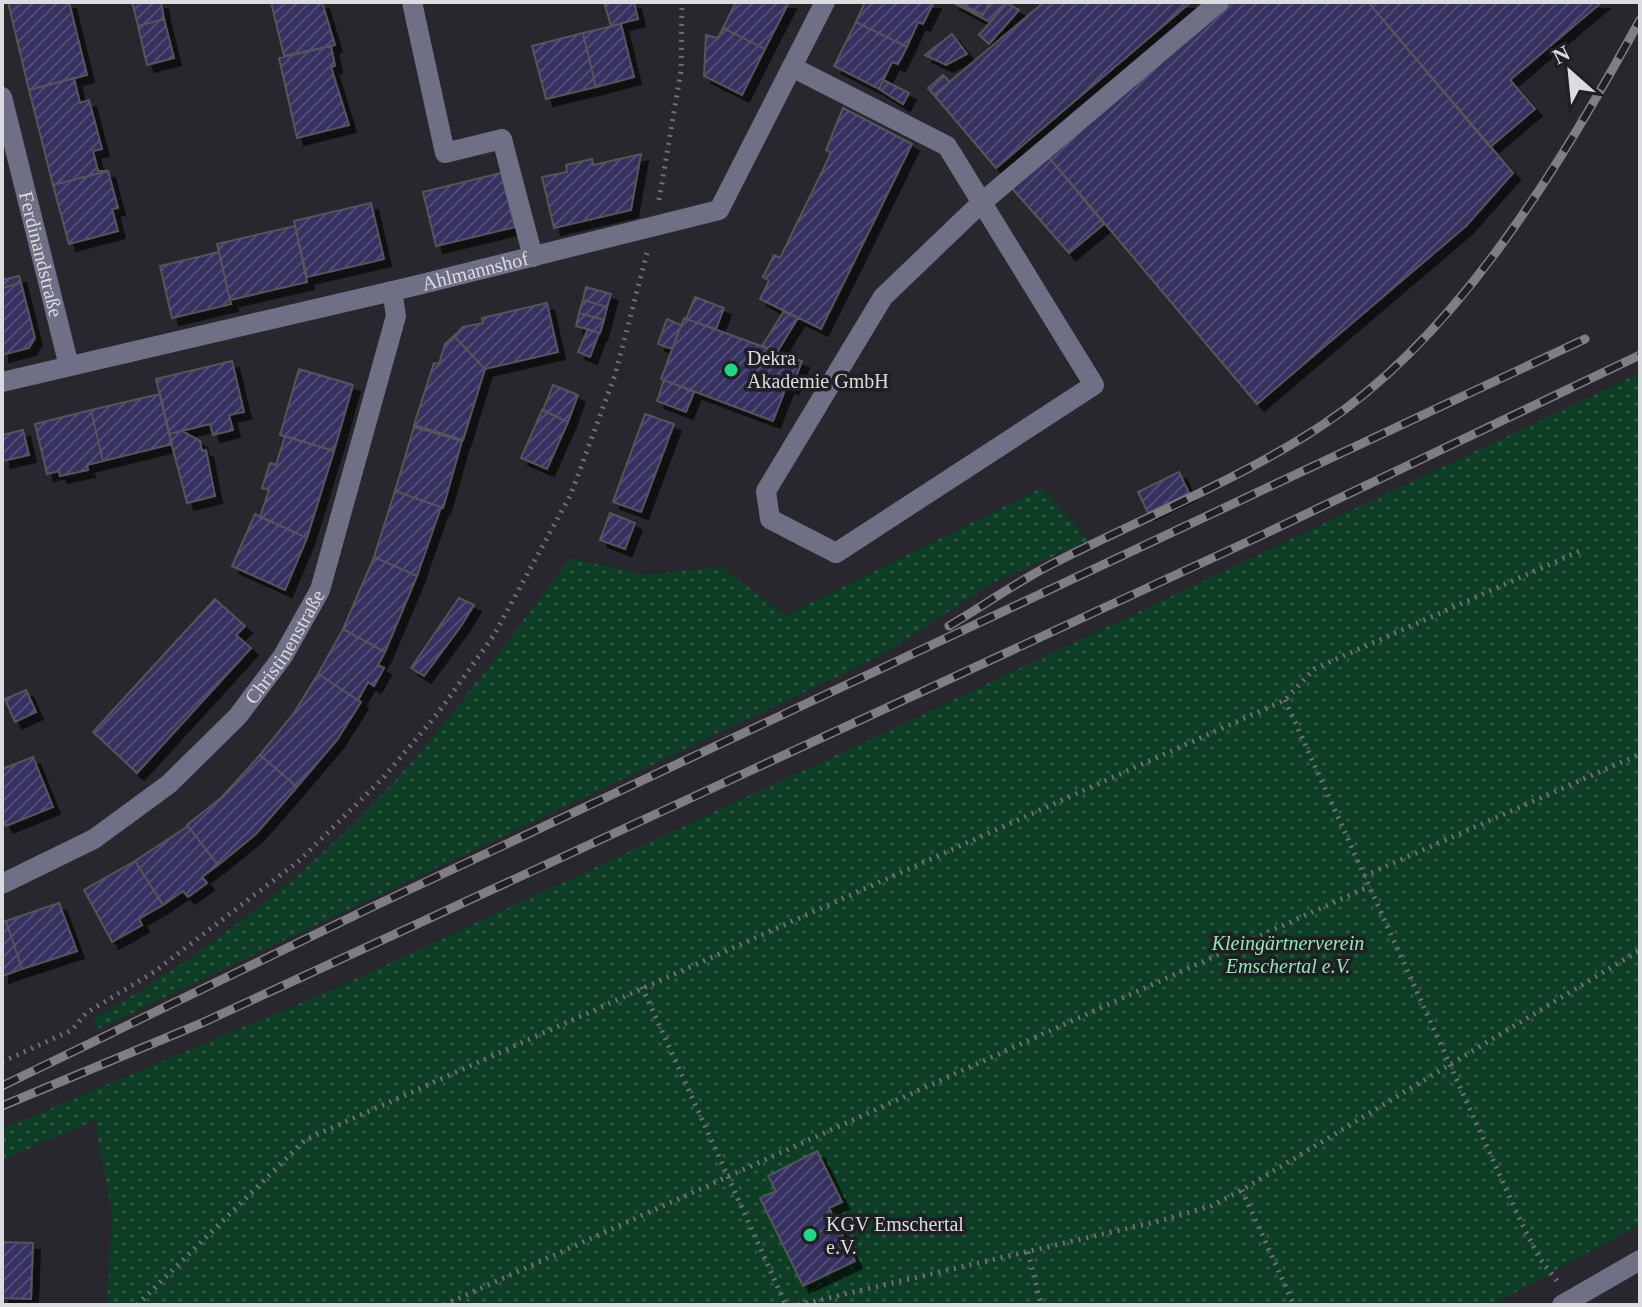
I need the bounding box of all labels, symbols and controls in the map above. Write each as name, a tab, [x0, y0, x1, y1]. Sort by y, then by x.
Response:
north arrow	[1530, 32, 1610, 112]
text: N	[1548, 40, 1574, 69]
street label: Ferdinandstraße	[15, 189, 67, 320]
street label: Ahlmannshof	[420, 247, 531, 295]
place label: Dekra Akademie GmbH	[747, 347, 889, 392]
marker: Dekra Akademie GmbH	[722, 361, 740, 379]
street label: Christinenstraße	[240, 586, 329, 708]
park label: Kleingärtnerverein Emschertal e.V.	[1211, 932, 1364, 977]
place label: KGV Emschertal e.V.	[826, 1213, 964, 1258]
marker: KGV Emschertal e.V.	[801, 1226, 819, 1244]

